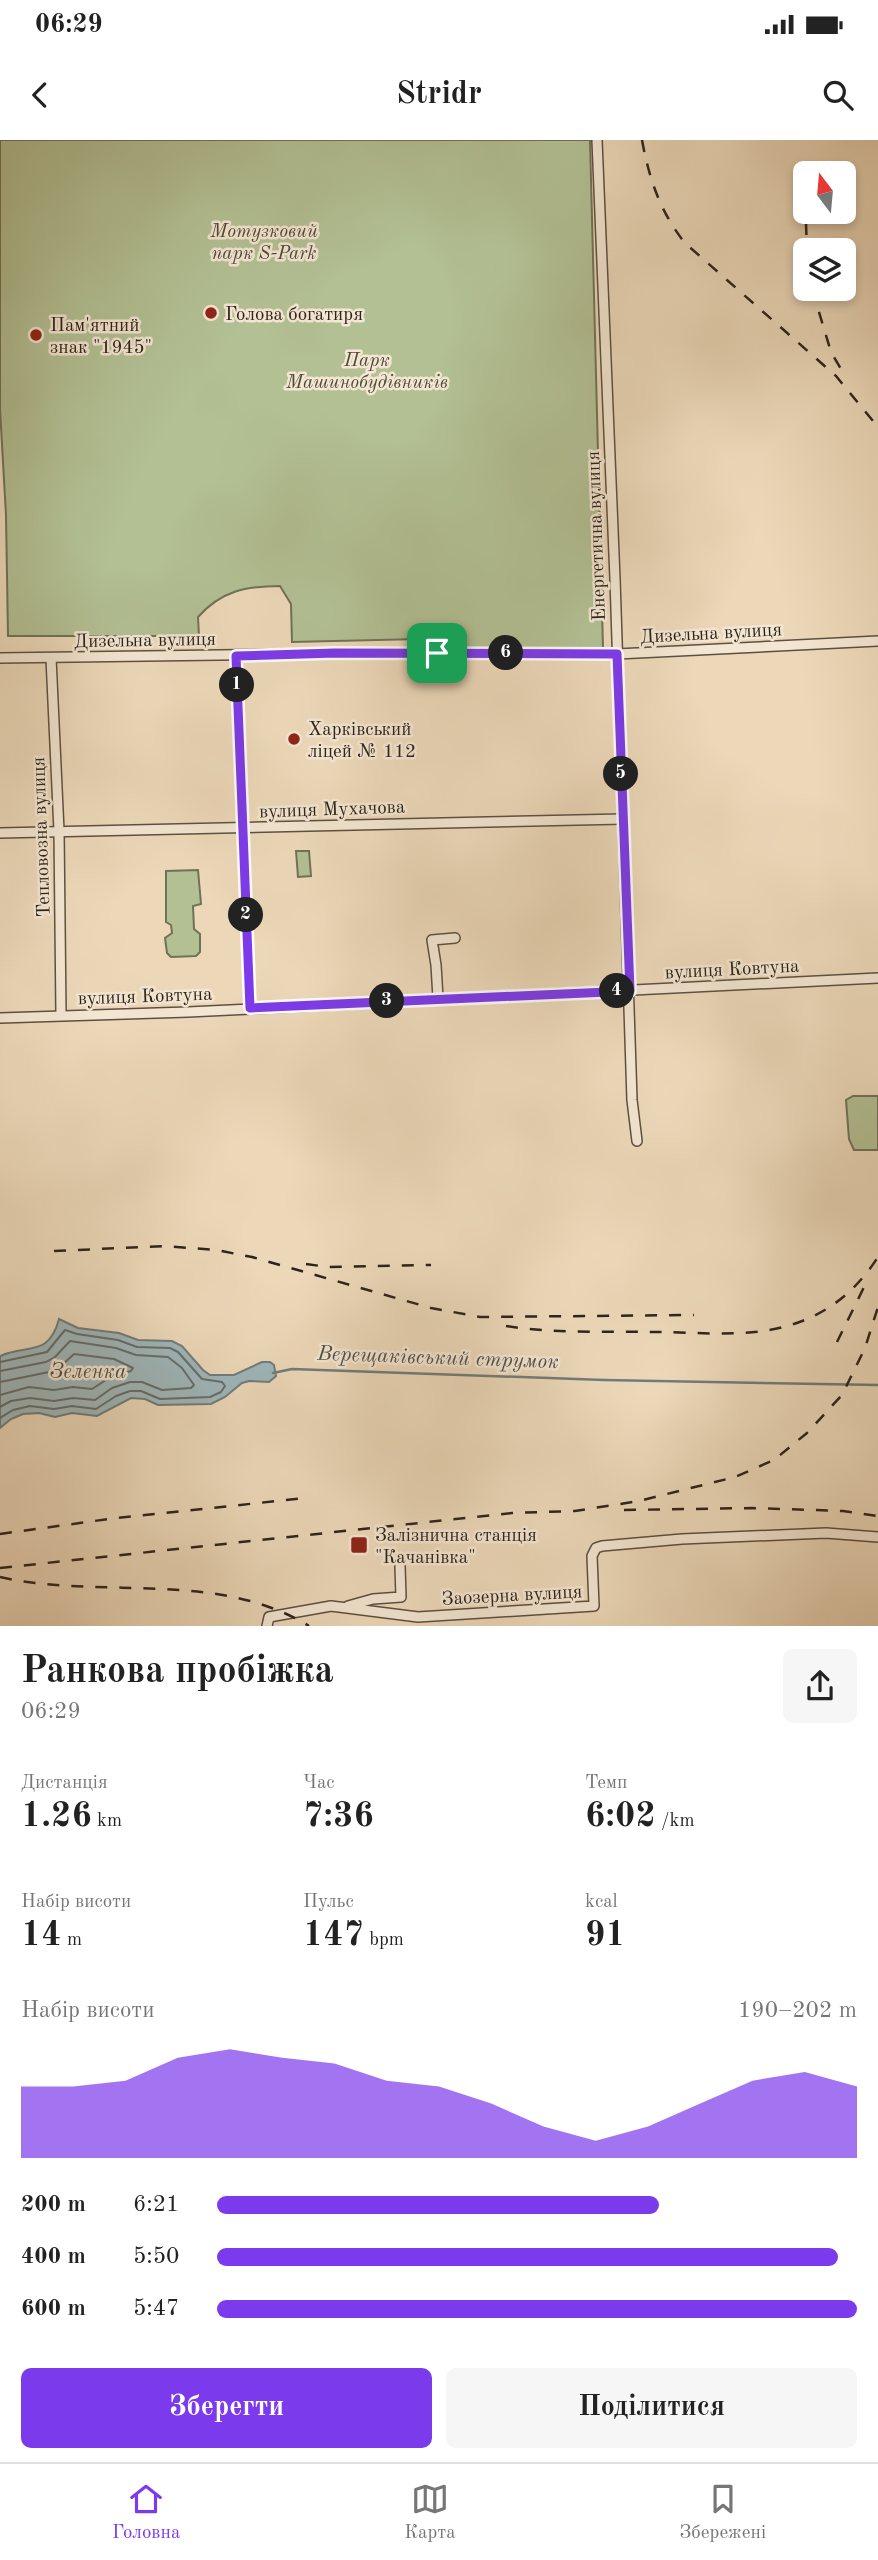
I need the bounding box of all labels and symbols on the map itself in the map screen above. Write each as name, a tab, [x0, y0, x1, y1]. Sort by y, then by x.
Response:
north arrow	[793, 161, 856, 224]
park label: Мотузковий парк S-Park	[209, 223, 318, 264]
marker: Голова богатиря	[203, 305, 219, 321]
place label: Голова богатиря	[225, 306, 363, 325]
place label: Пам'ятний знак "1945"	[50, 317, 152, 358]
marker: Пам'ятний знак "1945"	[28, 327, 44, 343]
park label: Парк Машинобудівників	[285, 352, 448, 393]
street label: Енергетична вулиця	[585, 450, 610, 621]
street label: Дизельна вулиця	[640, 621, 783, 648]
pin	[407, 623, 467, 683]
street label: Дизельна вулиця	[74, 631, 216, 652]
pin: 6	[489, 636, 524, 670]
pin: 1	[219, 668, 254, 702]
place label: Харківський ліцей № 112	[308, 721, 416, 762]
marker: Харківський ліцей № 112	[286, 731, 302, 747]
street label: Тепловозна вулиця	[30, 756, 55, 917]
pin: 5	[604, 756, 638, 792]
street label: вулиця Мухачова	[259, 798, 406, 823]
pin: 2	[229, 898, 264, 932]
street label: вулиця Ковтуна	[664, 957, 801, 984]
pin: 4	[600, 974, 634, 1008]
pin: 3	[370, 984, 404, 1018]
street label: вулиця Ковтуна	[77, 986, 213, 1009]
water label: Верещаківський струмок	[316, 1344, 559, 1373]
water label: Зеленка	[50, 1361, 126, 1383]
place label: Залізнична станція "Качанівка"	[375, 1527, 537, 1568]
marker: Залізнична станція "Качанівка"	[349, 1535, 369, 1555]
street label: Заозерна вулиця	[441, 1583, 583, 1610]

